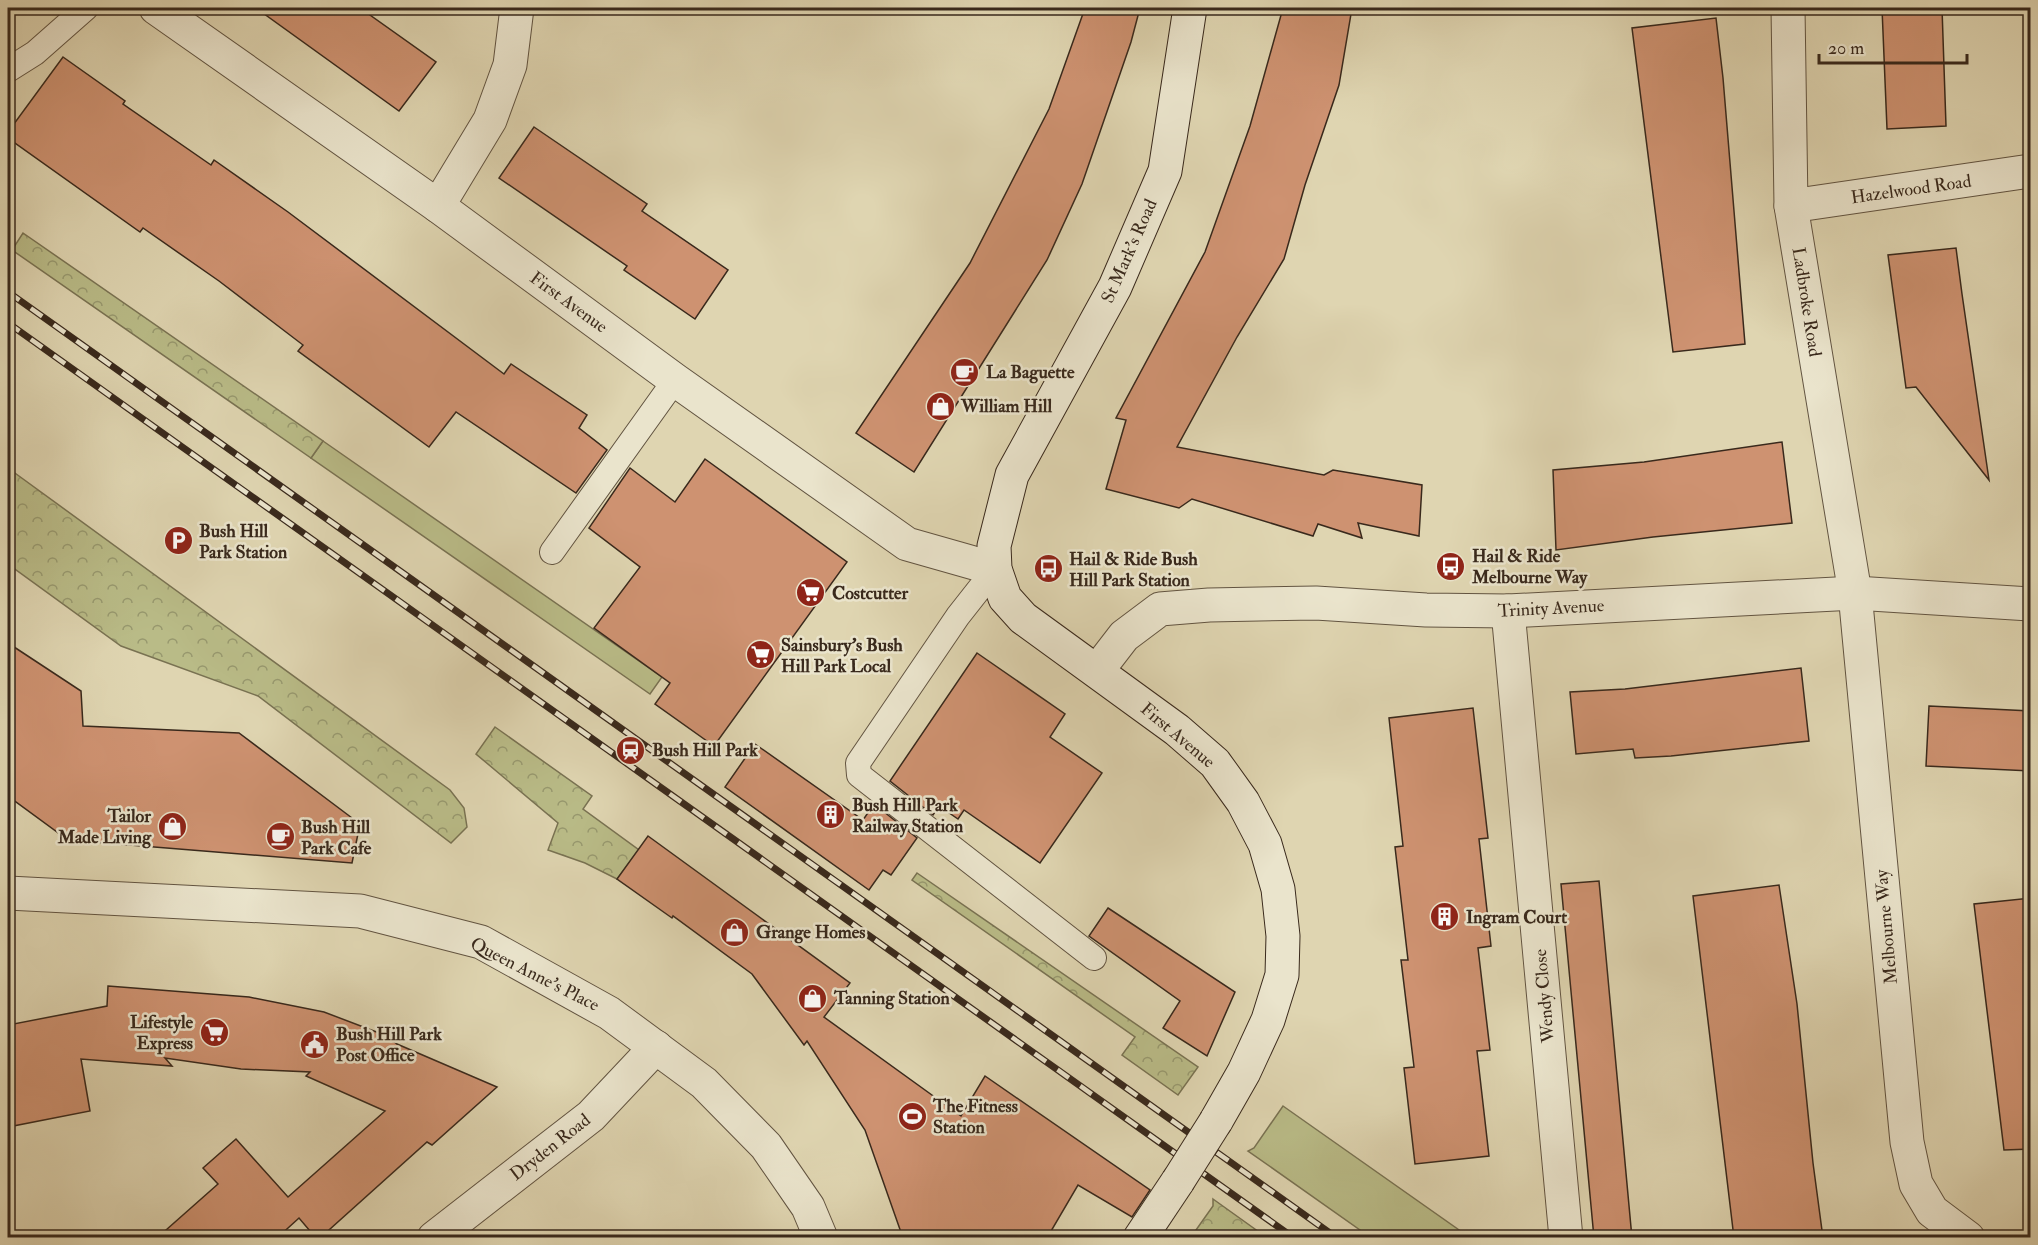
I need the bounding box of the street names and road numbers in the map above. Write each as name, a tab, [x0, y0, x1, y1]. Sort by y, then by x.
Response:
street label: Hazelwood Road	[1849, 170, 1973, 209]
street label: St Mark's Road	[1096, 195, 1163, 307]
street label: Ladbroke Road	[1786, 246, 1827, 359]
street label: First Avenue	[525, 266, 612, 339]
street label: Trinity Avenue	[1497, 594, 1605, 623]
street label: First Avenue	[1136, 697, 1220, 774]
street label: Melbourne Way	[1870, 868, 1903, 985]
street label: Queen Anne's Place	[466, 932, 604, 1017]
street label: Wendy Close	[1529, 948, 1560, 1045]
street label: Dryden Road	[505, 1109, 595, 1186]

